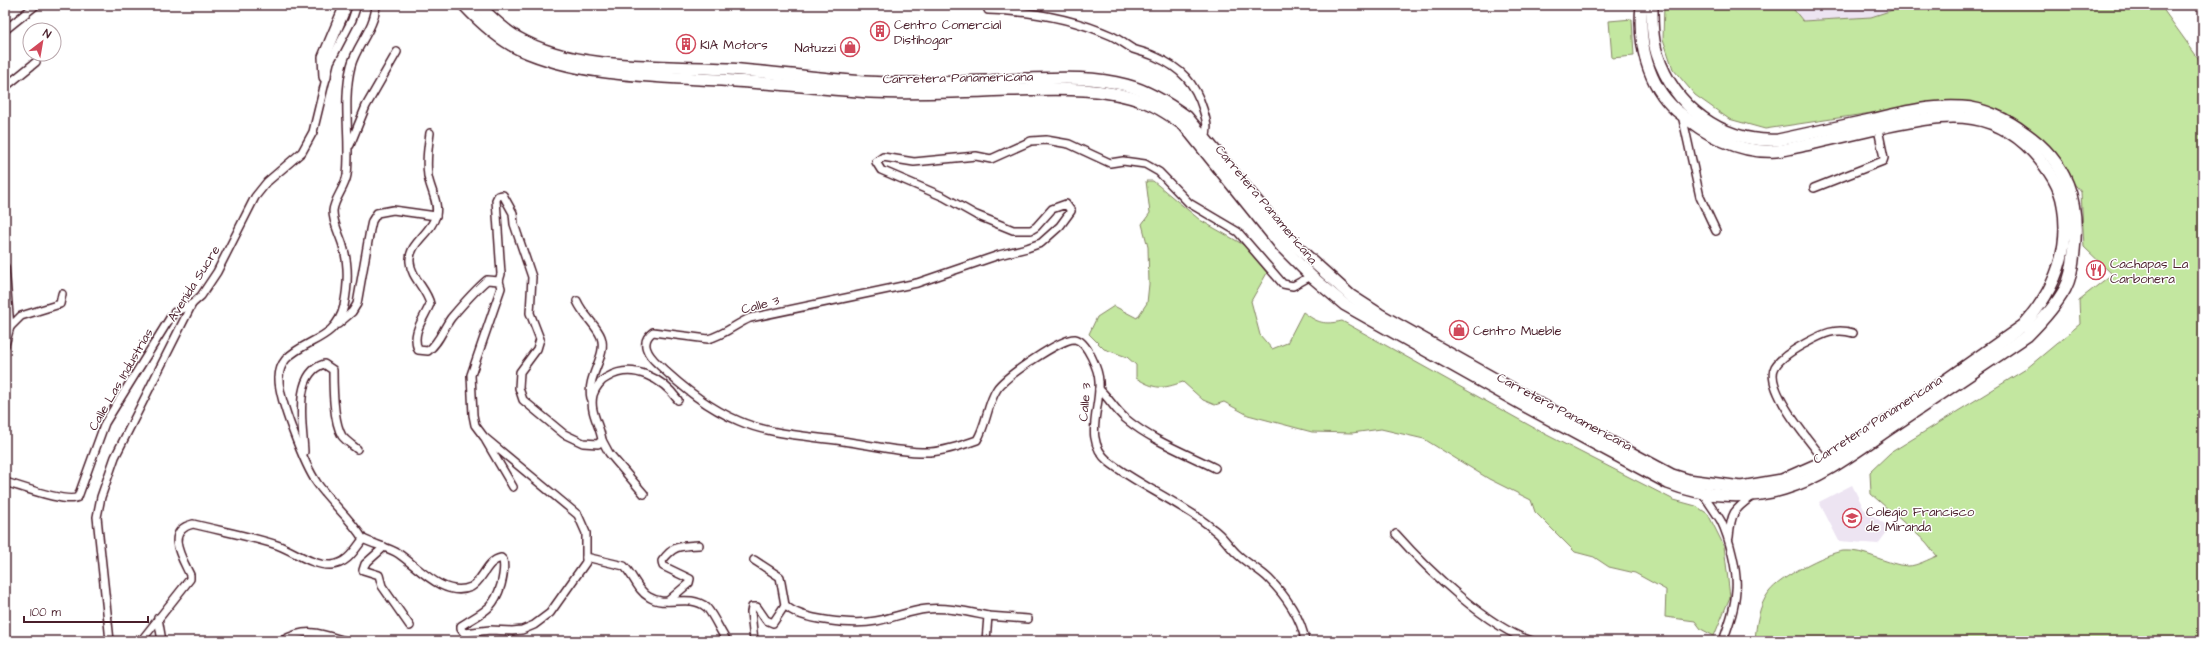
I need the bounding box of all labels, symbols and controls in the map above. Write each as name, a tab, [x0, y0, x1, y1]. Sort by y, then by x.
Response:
place label: Centro Comercial Distihogar	[894, 16, 1001, 50]
building icon: Centro Comercial Distihogar	[869, 20, 891, 42]
north arrow	[22, 22, 62, 62]
text: N	[40, 26, 54, 42]
building icon: KIA Motors	[675, 33, 697, 55]
place label: KIA Motors	[700, 36, 768, 54]
shop icon: Natuzzi	[839, 36, 861, 58]
place label: Natuzzi	[795, 39, 836, 57]
street label: Carretera Panamericana	[882, 68, 1034, 88]
street label: Carretera Panamericana	[1211, 141, 1322, 268]
street label: Avenida Sucre	[163, 242, 224, 325]
place label: Cachapas La Carbonera	[2110, 255, 2189, 288]
restaurant icon: Cachapas La Carbonera	[2085, 259, 2107, 281]
street label: Calle 3	[739, 291, 782, 319]
shop icon: Centro Mueble	[1448, 319, 1470, 341]
place label: Centro Mueble	[1473, 322, 1561, 340]
street label: Calle Las Industrias	[84, 325, 158, 434]
street label: Carretera Panamericana	[1494, 369, 1636, 455]
street label: Carretera Panamericana	[1809, 371, 1946, 468]
street label: Calle 3	[1074, 382, 1096, 422]
place label: Colegio Francisco de Miranda	[1866, 503, 1975, 536]
school or university icon: Colegio Francisco de Miranda	[1841, 507, 1863, 529]
scale bar	[24, 598, 148, 624]
text: 100 m	[30, 604, 61, 621]

